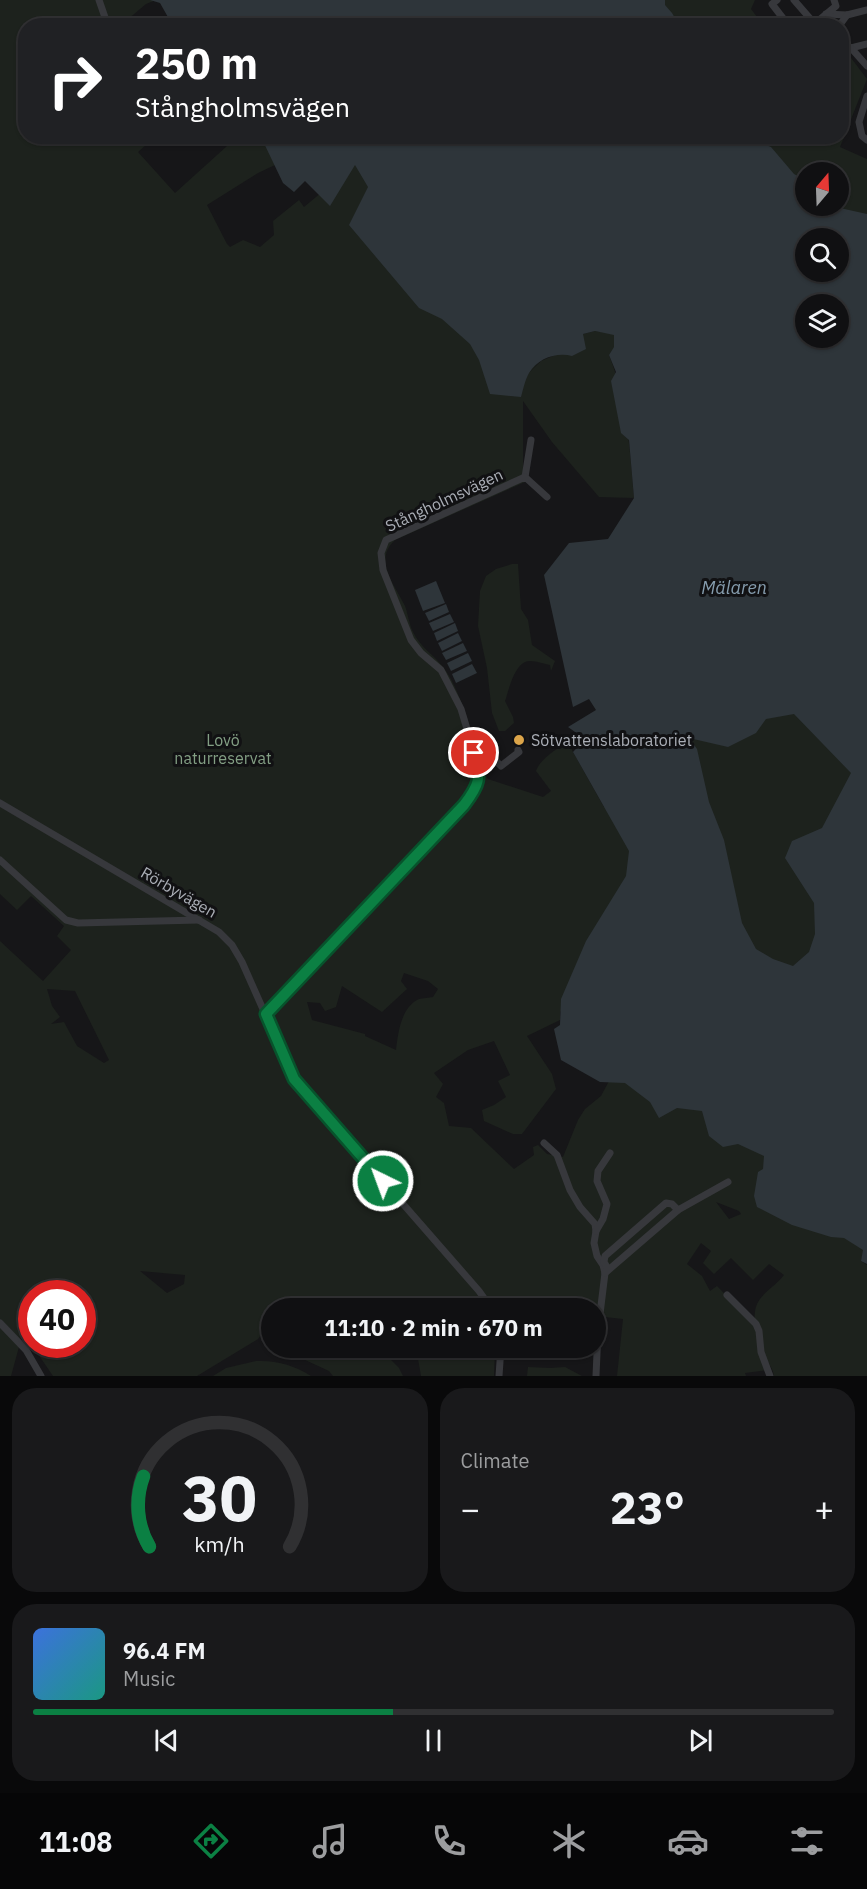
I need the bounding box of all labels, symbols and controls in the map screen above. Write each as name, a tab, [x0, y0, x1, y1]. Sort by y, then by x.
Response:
text: 250 m	[135, 36, 258, 91]
icon: right	[36, 42, 114, 120]
text: Stångholmsvägen	[135, 89, 350, 124]
north arrow	[795, 162, 849, 216]
map controls	[795, 162, 849, 348]
button: search	[795, 228, 849, 282]
button: layers	[795, 294, 849, 348]
street label: Stångholmsvägen	[382, 464, 506, 536]
water label: Mälaren	[701, 576, 767, 599]
pin	[448, 727, 499, 778]
park label: Lovö naturreservat	[174, 730, 272, 768]
place label: Sötvattenslaboratoriet	[531, 730, 692, 750]
marker: Sötvattenslaboratoriet	[512, 733, 526, 747]
icon: arrive	[457, 736, 490, 769]
street label: Rörbyvägen	[137, 862, 221, 922]
position arrow	[351, 1149, 415, 1213]
speed limit sign: 40	[18, 1280, 96, 1358]
text: 11:10 · 2 min · 670 m	[324, 1313, 543, 1342]
text: Climate	[461, 1447, 529, 1474]
text: 30	[182, 1457, 257, 1538]
text: 23°	[610, 1478, 685, 1536]
text: −	[461, 1487, 480, 1530]
text: +	[814, 1487, 834, 1530]
text: km/h	[195, 1530, 245, 1558]
text: 96.4 FM	[123, 1636, 206, 1665]
text: Music	[123, 1665, 175, 1692]
icon: previous	[150, 1724, 183, 1757]
icon: pause	[417, 1724, 450, 1757]
icon: next	[684, 1724, 717, 1757]
icon: directions	[190, 1820, 232, 1862]
icon: music	[309, 1820, 351, 1862]
icon: phone	[428, 1820, 470, 1862]
icon: climate	[548, 1820, 590, 1862]
icon: car	[667, 1820, 709, 1862]
icon: filters	[786, 1820, 828, 1862]
text: 11:08	[39, 1824, 112, 1859]

